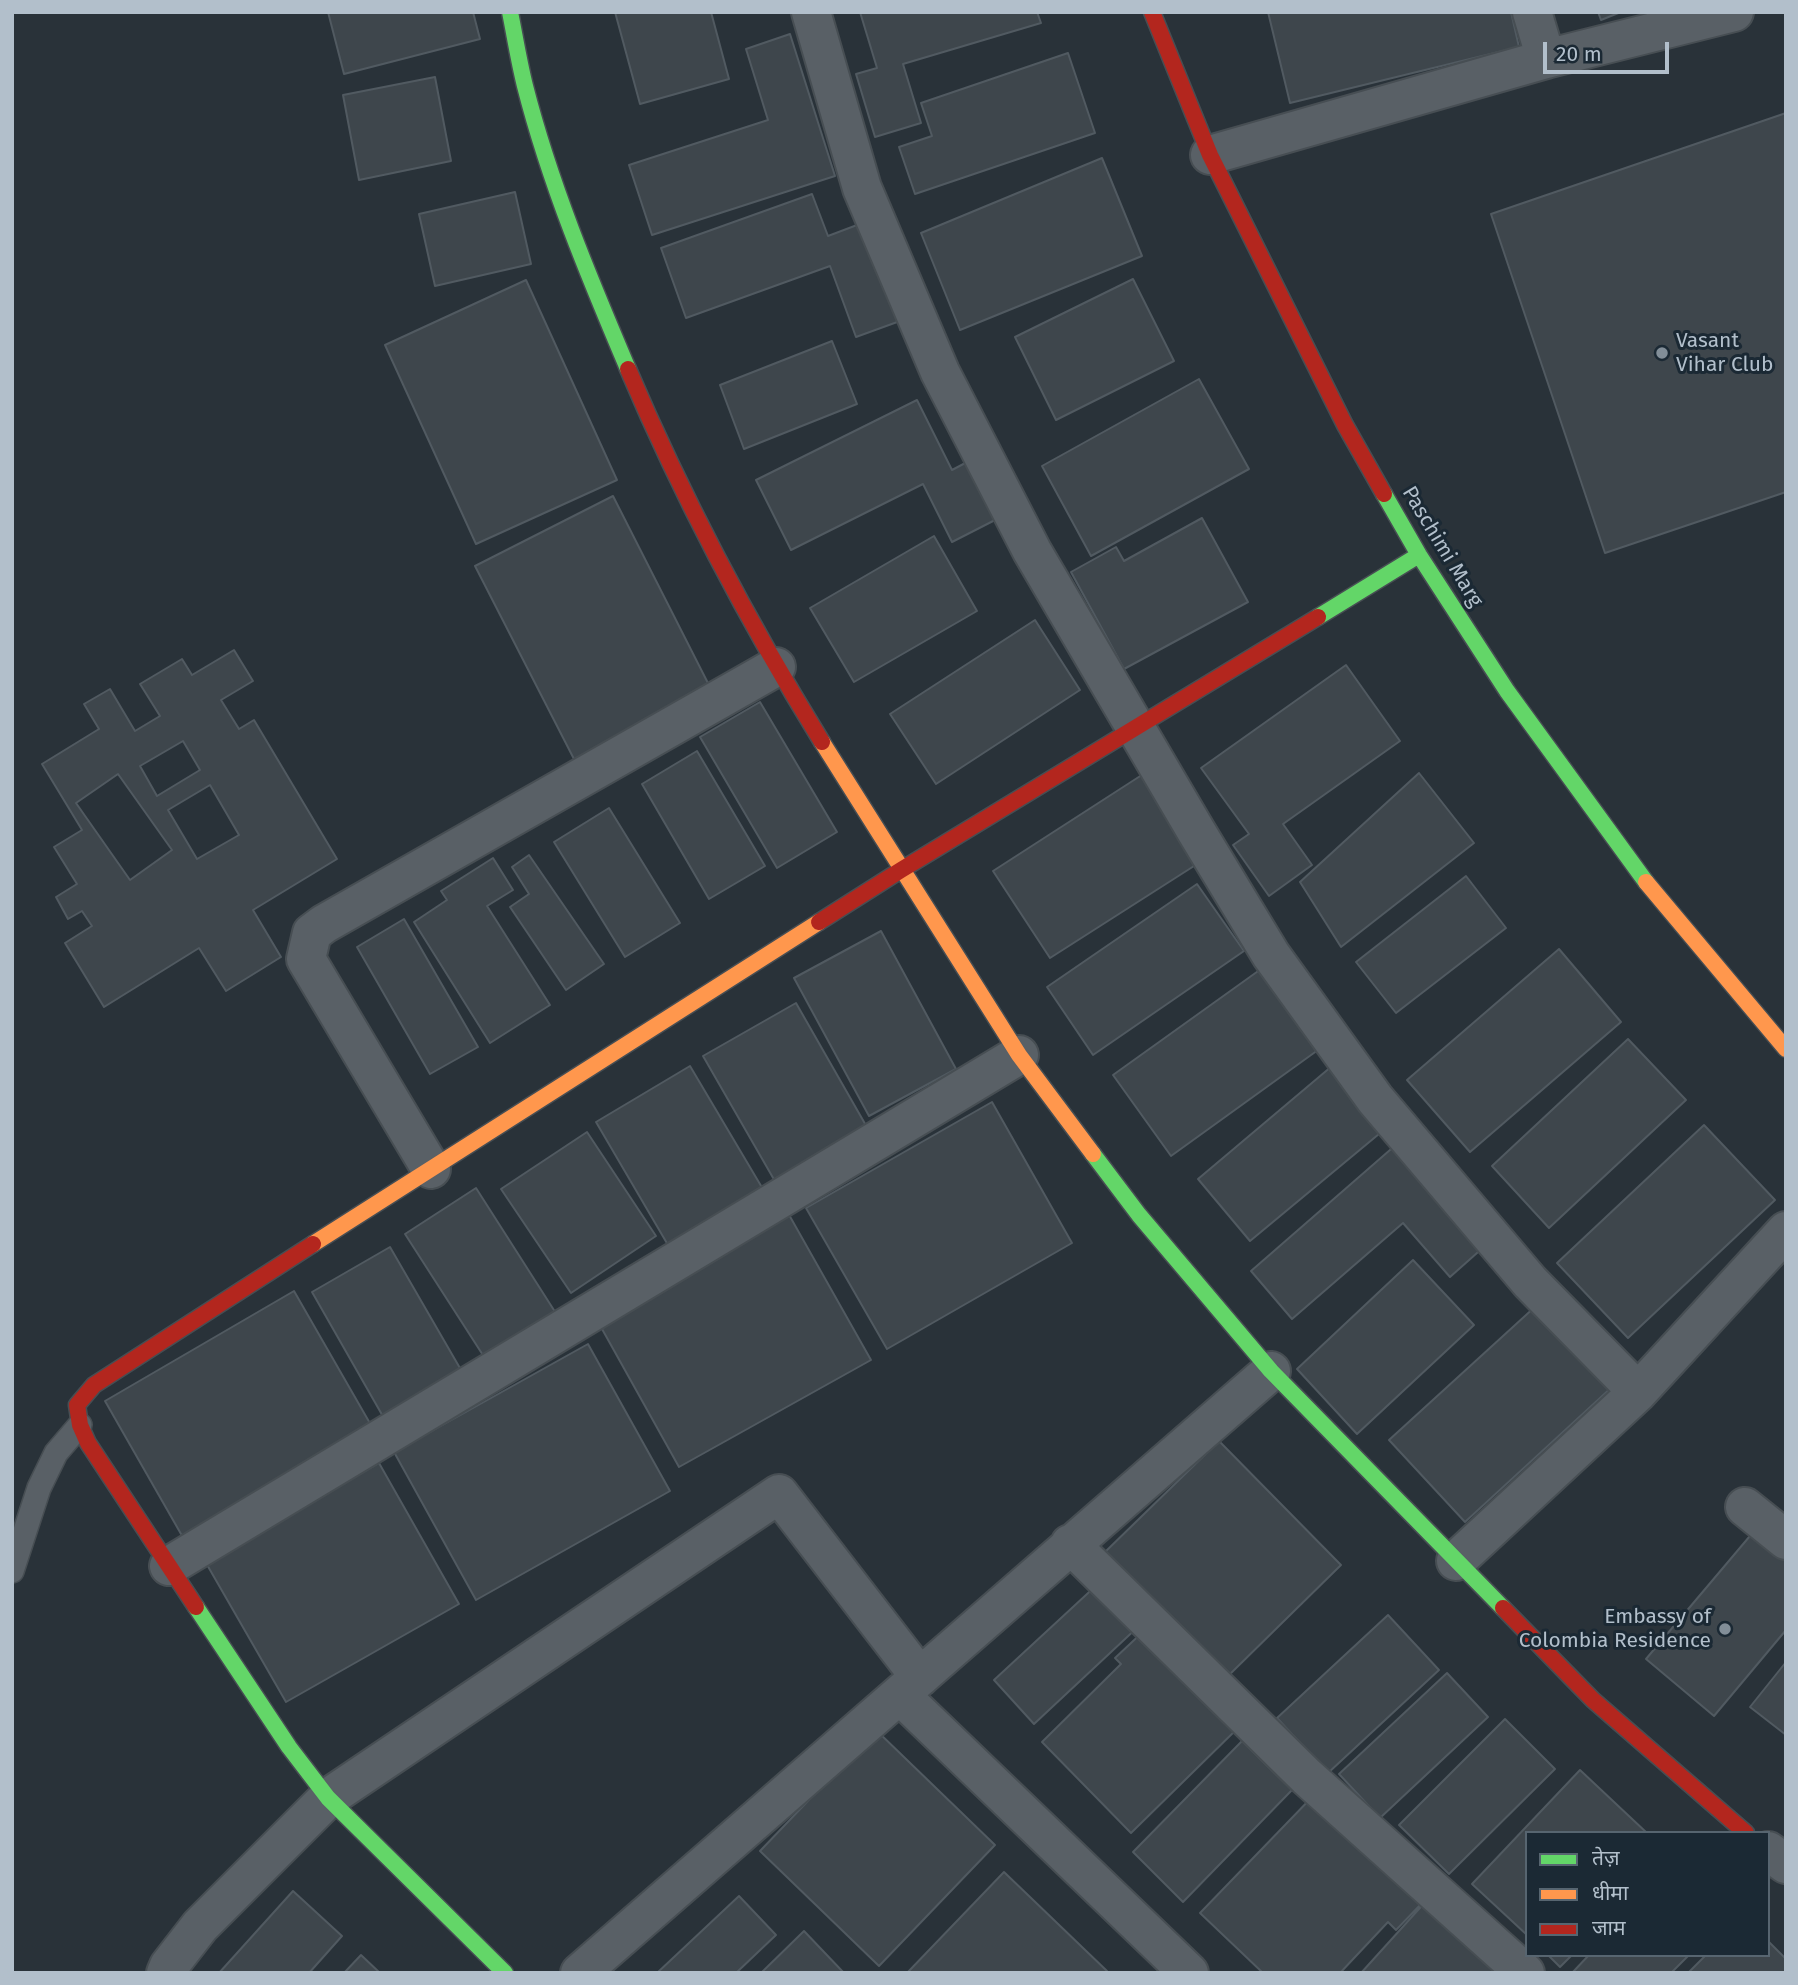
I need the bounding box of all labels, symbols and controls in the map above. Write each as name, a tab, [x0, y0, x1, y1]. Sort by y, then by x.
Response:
scale bar	[1546, 28, 1672, 72]
text: 20 m	[1556, 41, 1602, 67]
place label: Vasant Vihar Club	[1676, 328, 1773, 378]
marker: Vasant Vihar Club	[1654, 345, 1670, 361]
street label: Paschimi Marg	[1396, 482, 1488, 612]
place label: Embassy of Colombia Residence	[1519, 1604, 1711, 1654]
marker: Embassy of Colombia Residence	[1717, 1621, 1733, 1637]
legend	[1525, 1831, 1770, 1957]
text: तेज़	[1592, 1845, 1620, 1871]
text: धीमा	[1592, 1880, 1628, 1906]
text: जाम	[1592, 1915, 1626, 1941]

